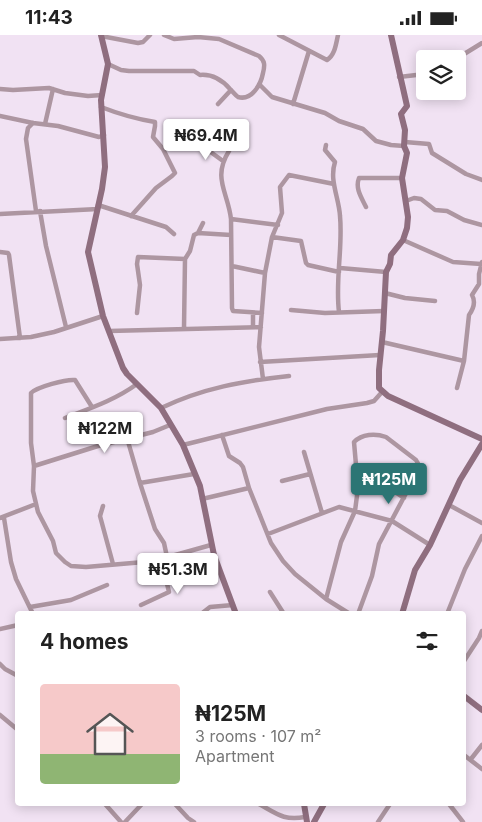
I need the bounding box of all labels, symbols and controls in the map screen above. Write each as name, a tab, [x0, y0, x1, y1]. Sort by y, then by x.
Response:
text: 11:43	[25, 6, 73, 29]
map controls	[416, 50, 466, 100]
button: layers	[416, 50, 466, 100]
pin: ₦69.4M	[165, 119, 247, 161]
text: ₦69.4M	[174, 125, 238, 145]
pin: ₦122M	[70, 411, 140, 454]
text: ₦122M	[78, 418, 132, 438]
pin: ₦125M	[354, 463, 424, 505]
text: ₦125M	[362, 469, 416, 489]
pin: ₦51.3M	[137, 553, 219, 595]
text: ₦51.3M	[148, 559, 208, 579]
icon: filters	[413, 627, 441, 655]
text: 4 homes	[40, 629, 129, 654]
text: ₦125M	[195, 701, 266, 726]
icon: home	[80, 704, 140, 764]
text: 3 rooms · 107 m²	[195, 726, 321, 746]
text: Apartment	[195, 746, 275, 766]

